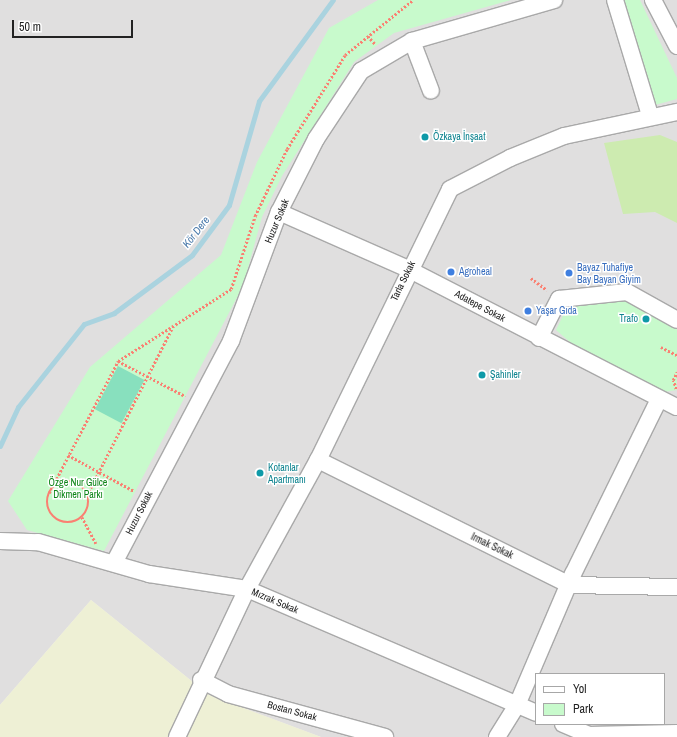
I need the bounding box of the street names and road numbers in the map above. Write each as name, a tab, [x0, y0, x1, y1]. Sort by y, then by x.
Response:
street label: Huzur Sokak	[262, 197, 292, 245]
street label: Tarla Sokak	[388, 259, 418, 303]
street label: Adatepe Sokak	[453, 288, 507, 324]
street label: Huzur Sokak	[123, 489, 155, 537]
street label: Irmak Sokak	[469, 531, 515, 561]
street label: Mızrak Sokak	[250, 586, 300, 616]
street label: Bostan Sokak	[266, 699, 318, 723]

